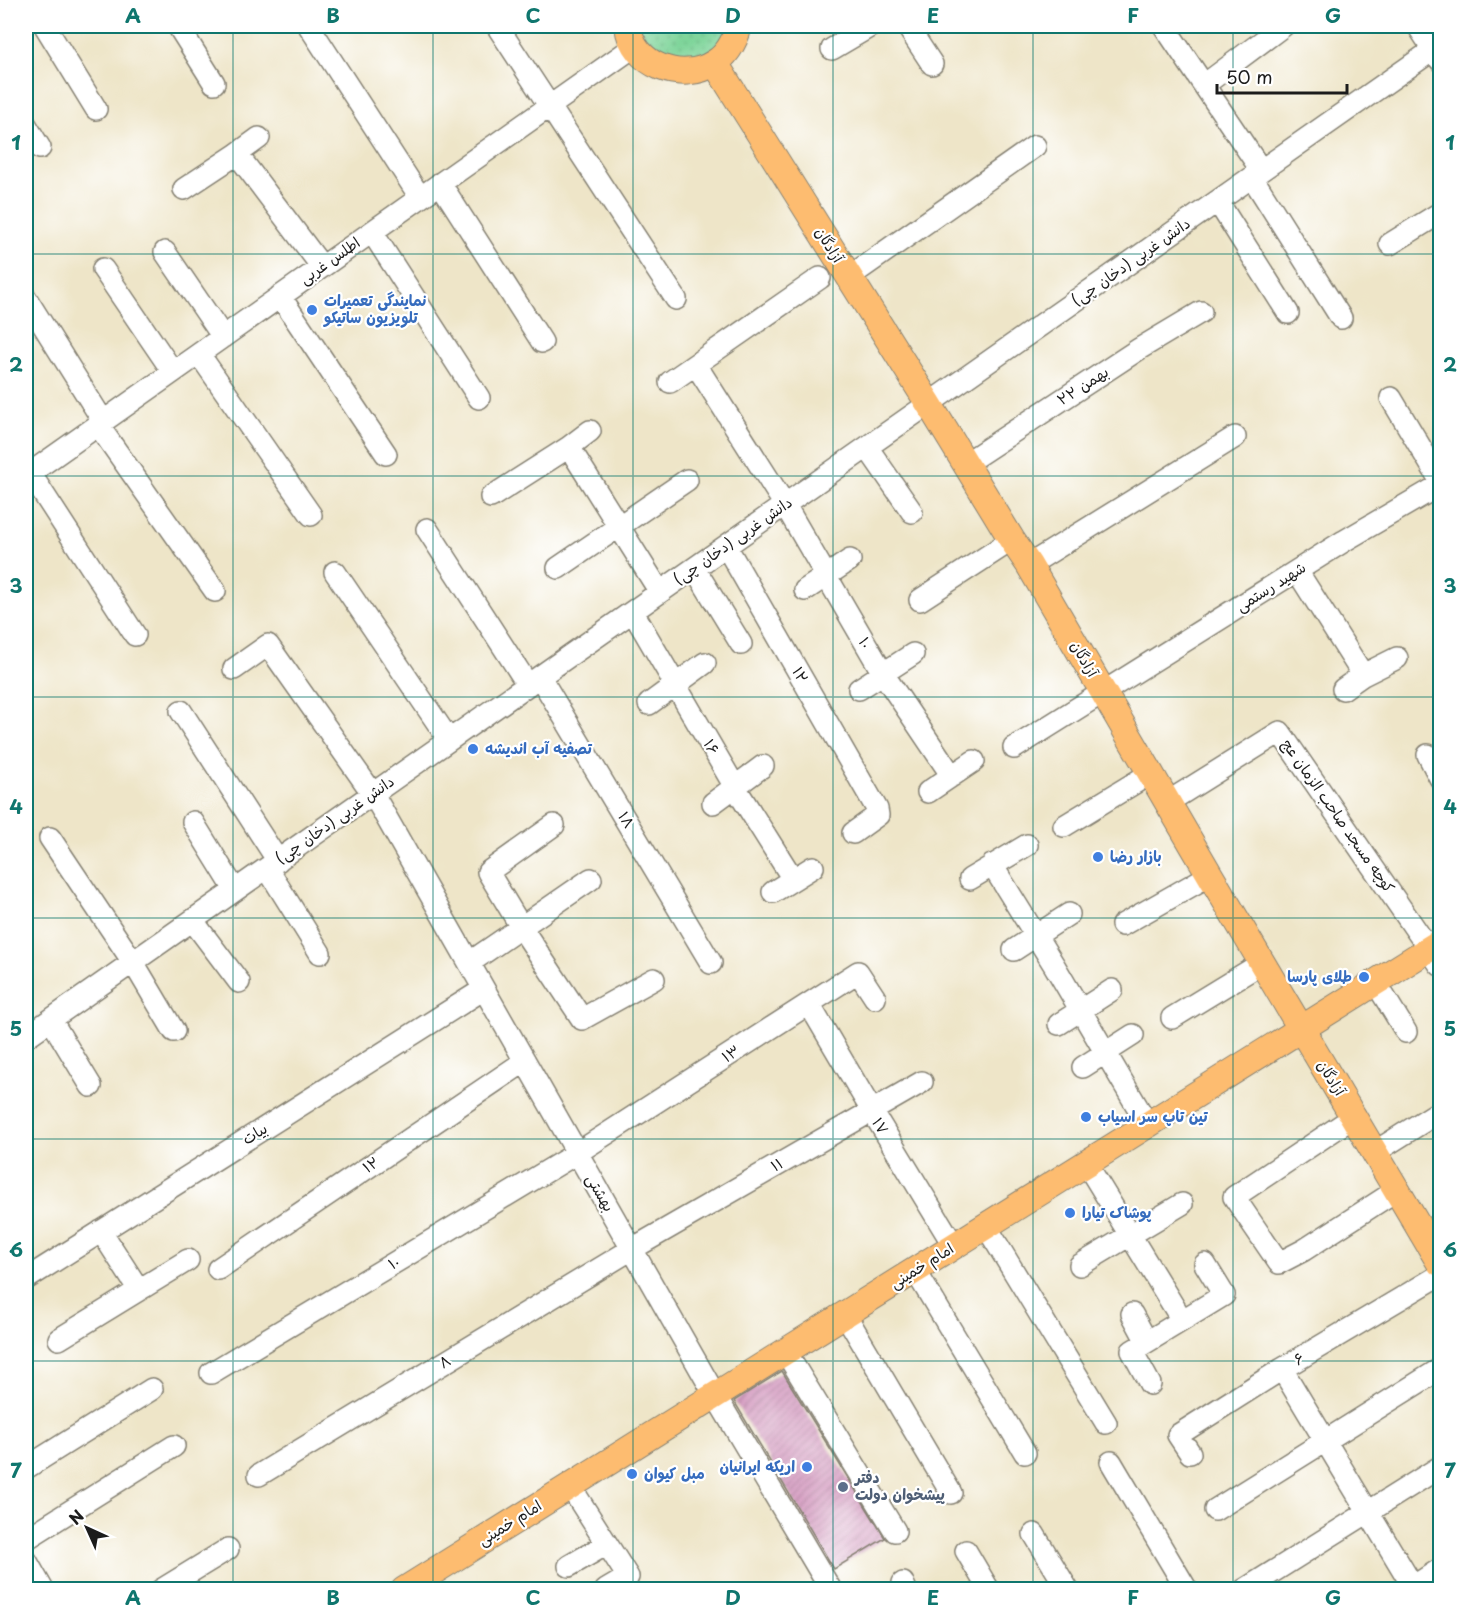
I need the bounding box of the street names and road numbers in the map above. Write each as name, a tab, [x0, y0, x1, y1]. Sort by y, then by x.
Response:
street label: دانش غربی (دخان چی)	[1066, 211, 1194, 310]
street label: آزادگان	[810, 222, 851, 268]
street label: اطلس غربی	[294, 230, 364, 289]
street label: ۲۲ بهمن	[1052, 359, 1113, 410]
street label: دانش غربی (دخان چی)	[668, 490, 796, 589]
street label: شهید رستمی	[1231, 555, 1310, 616]
street label: ۱۰	[854, 632, 879, 653]
street label: آزادگان	[1066, 636, 1105, 682]
street label: ۱۲	[787, 662, 815, 687]
street label: کوچه مسجد صاحب الزمان عج	[1277, 733, 1401, 897]
street label: ۱۶	[699, 734, 726, 758]
street label: دانش غربی (دخان چی)	[270, 769, 398, 868]
street label: ۱۸	[613, 806, 641, 832]
street label: ۱۳	[716, 1038, 744, 1067]
street label: آزادگان	[1312, 1055, 1353, 1101]
street label: ۱۷	[867, 1112, 895, 1138]
street label: بیات	[237, 1116, 271, 1149]
street label: ۱۲	[357, 1150, 383, 1178]
street label: ۱۱	[766, 1151, 787, 1176]
street label: بهشتی	[581, 1169, 621, 1215]
street label: امام خمینی	[885, 1236, 958, 1294]
street label: ۱۰	[383, 1249, 404, 1274]
street label: ۶	[1288, 1346, 1308, 1370]
street label: ۸	[434, 1348, 455, 1373]
street label: امام خمینی	[473, 1493, 546, 1551]

